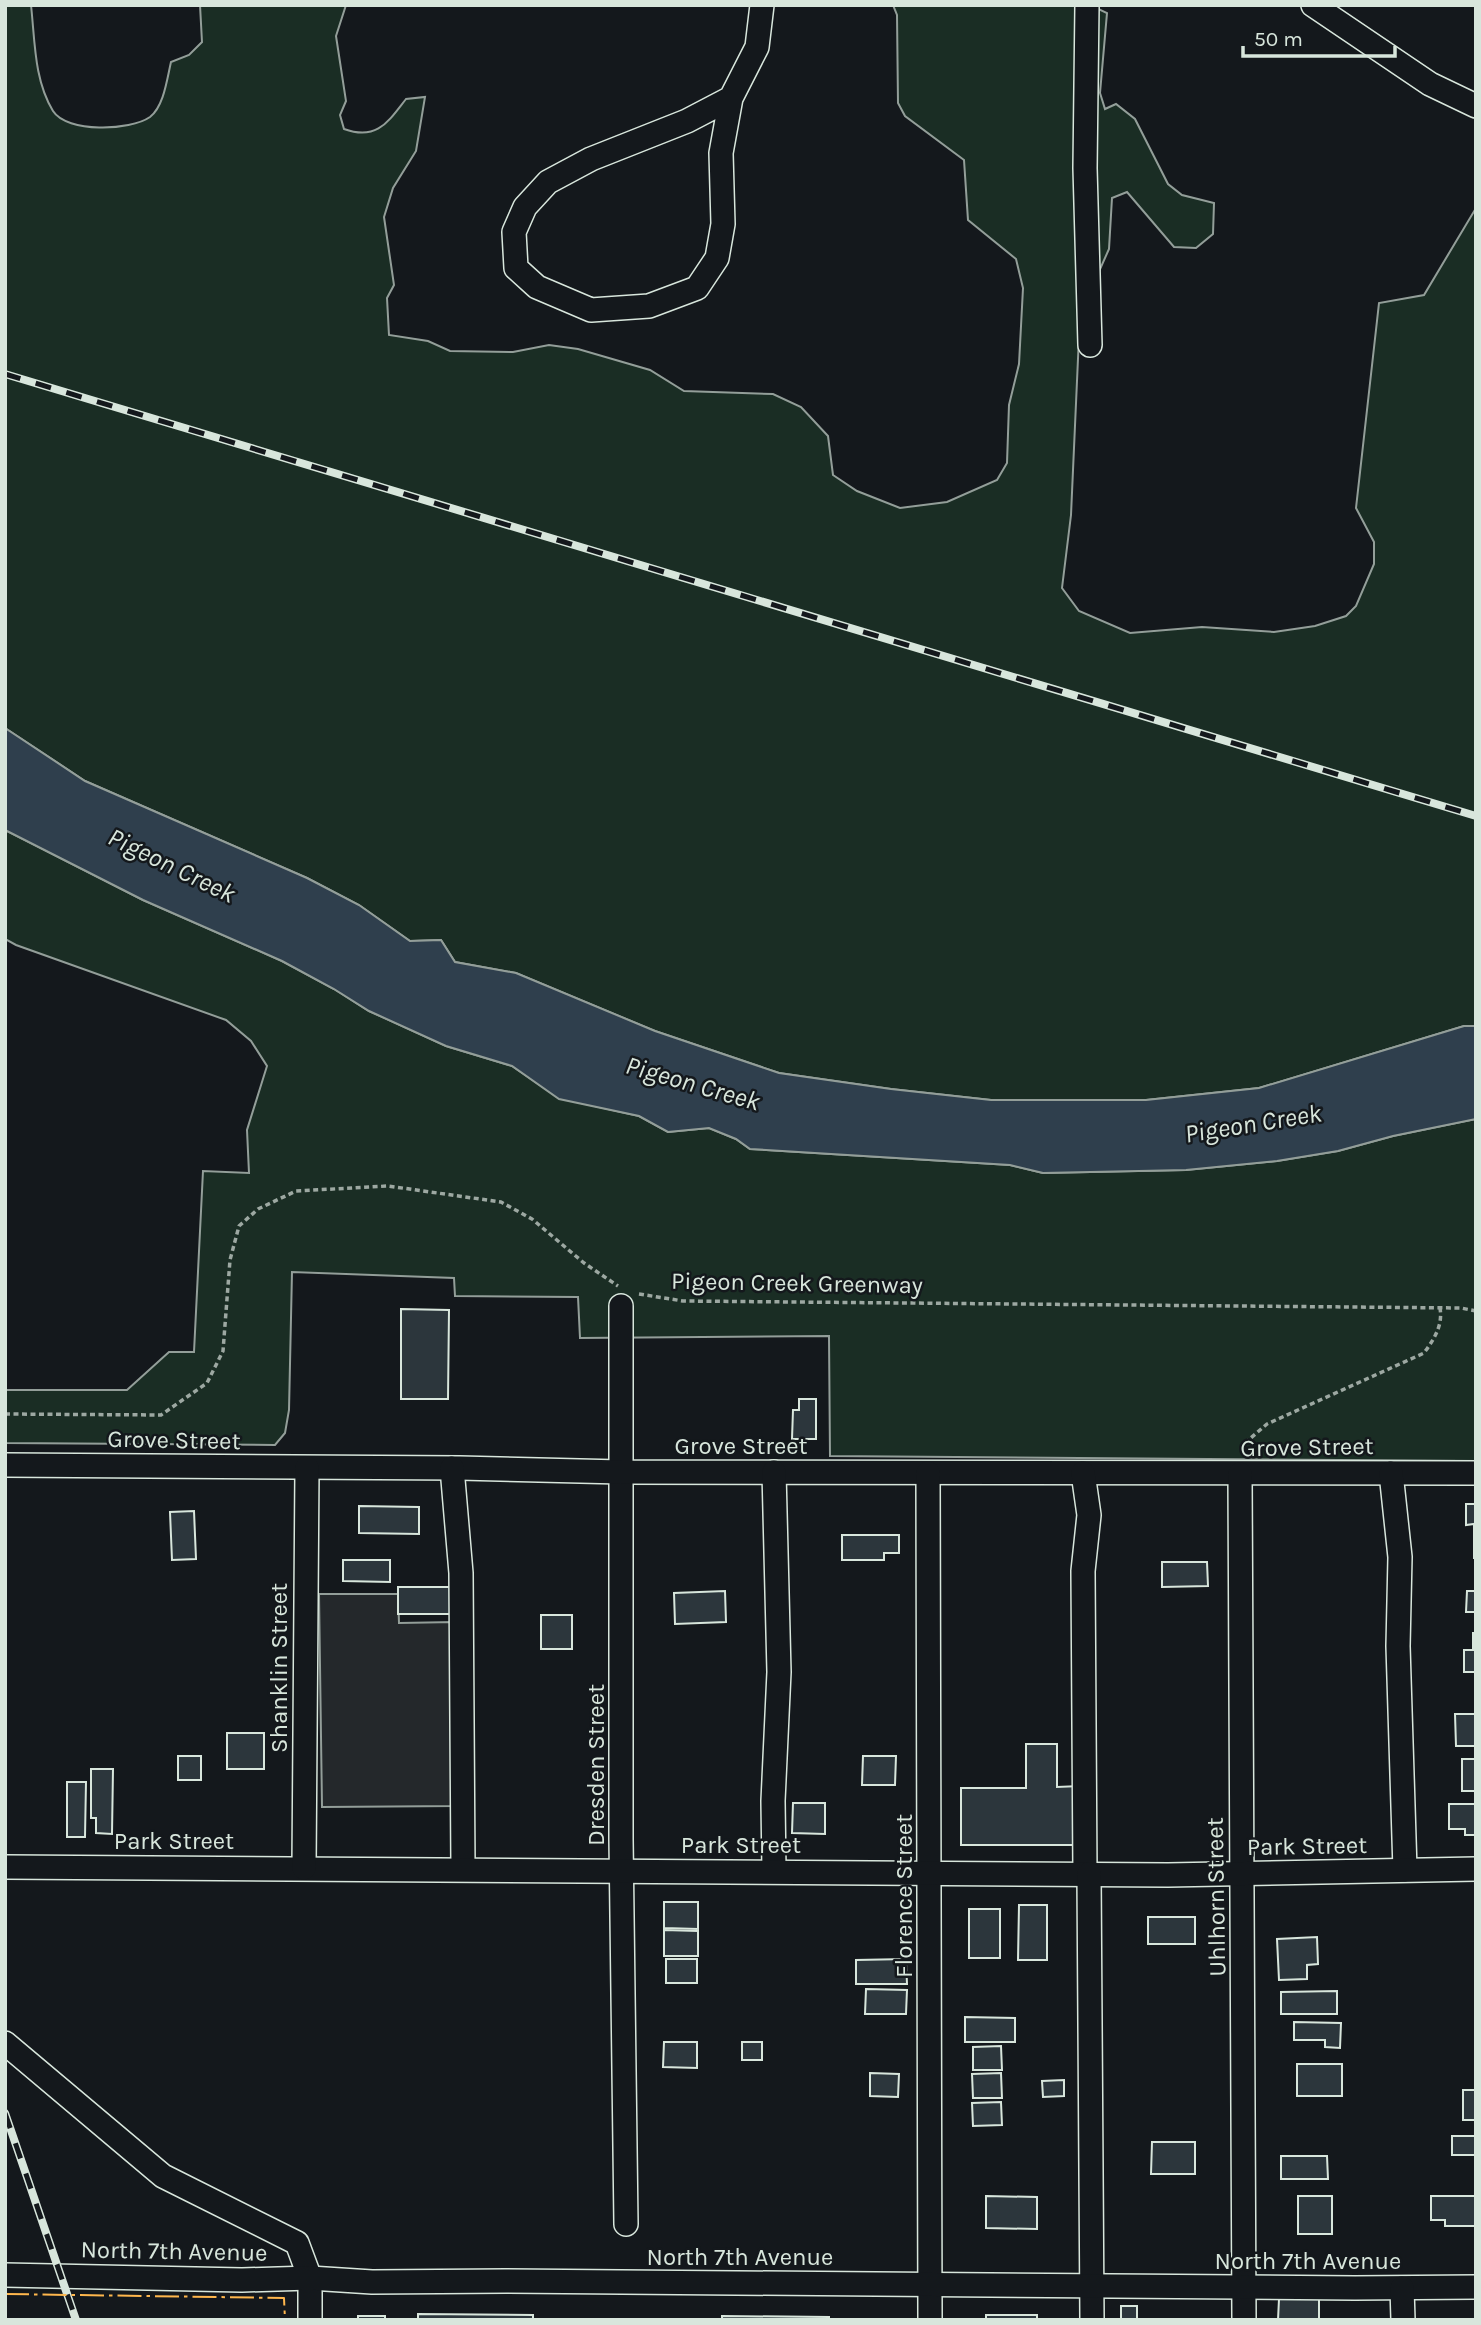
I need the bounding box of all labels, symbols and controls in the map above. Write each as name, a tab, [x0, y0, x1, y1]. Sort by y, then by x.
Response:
scale bar	[1243, 14, 1395, 58]
text: 50 m	[1254, 27, 1303, 51]
water label: Pigeon Creek	[103, 821, 241, 910]
water label: Pigeon Creek	[622, 1050, 764, 1118]
water label: Pigeon Creek	[1182, 1097, 1325, 1150]
street label: Pigeon Creek Greenway	[671, 1267, 923, 1299]
street label: Grove Street	[107, 1425, 241, 1455]
street label: Grove Street	[674, 1432, 808, 1460]
street label: Grove Street	[1240, 1432, 1374, 1462]
street label: Shanklin Street	[265, 1583, 293, 1753]
street label: Dresden Street	[582, 1684, 610, 1846]
street label: Florence Street	[890, 1814, 918, 1978]
street label: Uhlhorn Street	[1201, 1817, 1231, 1977]
street label: Park Street	[114, 1827, 234, 1855]
street label: Park Street	[681, 1831, 801, 1859]
street label: Park Street	[1247, 1831, 1367, 1861]
street label: North 7th Avenue	[80, 2235, 268, 2267]
street label: North 7th Avenue	[647, 2243, 833, 2271]
street label: North 7th Avenue	[1215, 2247, 1401, 2275]

